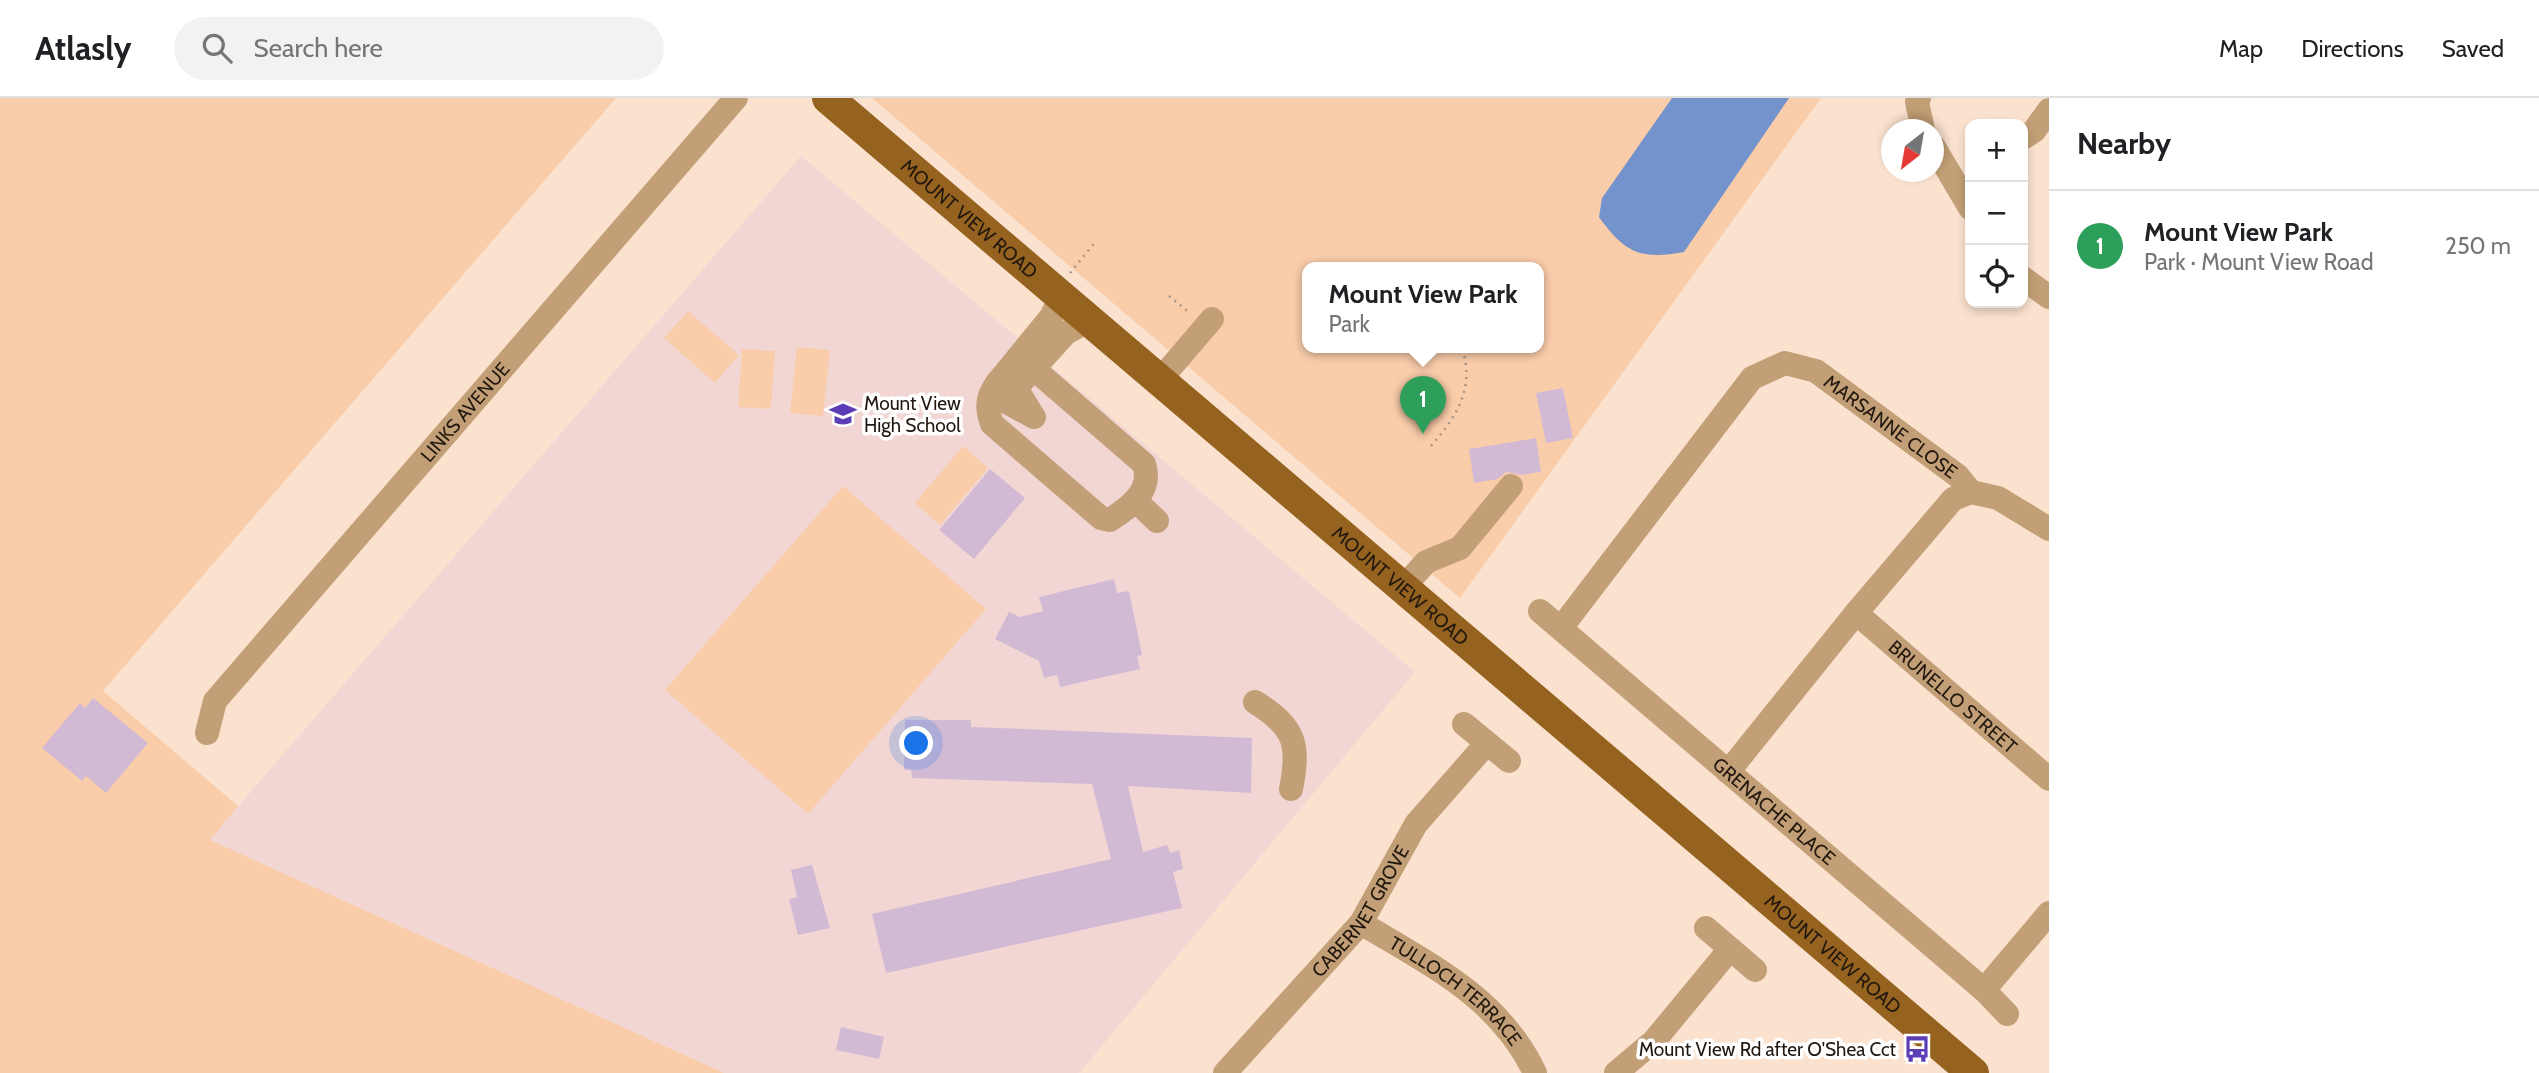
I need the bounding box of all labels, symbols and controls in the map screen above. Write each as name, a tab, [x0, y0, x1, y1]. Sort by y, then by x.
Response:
search box	[174, 17, 664, 80]
text: Atlasly	[35, 28, 132, 68]
icon: search	[198, 29, 236, 67]
text: Search here	[254, 32, 383, 64]
text: Map	[2219, 34, 2263, 63]
text: Directions	[2301, 34, 2404, 63]
text: Saved	[2442, 34, 2504, 63]
north arrow	[1881, 119, 1944, 182]
map controls	[1965, 119, 2028, 308]
button: +	[1965, 119, 2028, 182]
text: Nearby	[2077, 125, 2171, 162]
street label: MOUNT VIEW ROAD	[897, 154, 1043, 283]
button: −	[1965, 182, 2028, 245]
text: Mount View Park	[2144, 216, 2333, 248]
text: 1	[2096, 232, 2104, 260]
text: 250 m	[2445, 232, 2511, 260]
button: locate	[1965, 245, 2028, 308]
text: Park · Mount View Road	[2144, 248, 2373, 276]
popup	[1302, 262, 1544, 353]
text: Mount View Park	[1328, 278, 1518, 310]
text: Park	[1328, 310, 1370, 338]
street label: LINKS AVENUE	[415, 357, 514, 467]
street label: MARSANNE CLOSE	[1820, 370, 1962, 483]
pin: 1	[1400, 376, 1446, 434]
place label: Mount View High School	[864, 392, 961, 437]
school or university icon: Mount View High School	[828, 399, 858, 429]
street label: MOUNT VIEW ROAD	[1328, 521, 1474, 650]
street label: BRUNELLO STREET	[1884, 635, 2022, 758]
your location	[899, 726, 933, 760]
street label: GRENACHE PLACE	[1708, 752, 1840, 870]
street label: CABERNET GROVE	[1307, 841, 1414, 981]
street label: MOUNT VIEW ROAD	[1760, 889, 1906, 1018]
street label: TULLOCH TERRACE	[1385, 931, 1527, 1050]
bus stop icon: Mount View Rd after O'Shea Cct	[1902, 1034, 1932, 1064]
place label: Mount View Rd after O'Shea Cct	[1639, 1038, 1897, 1061]

